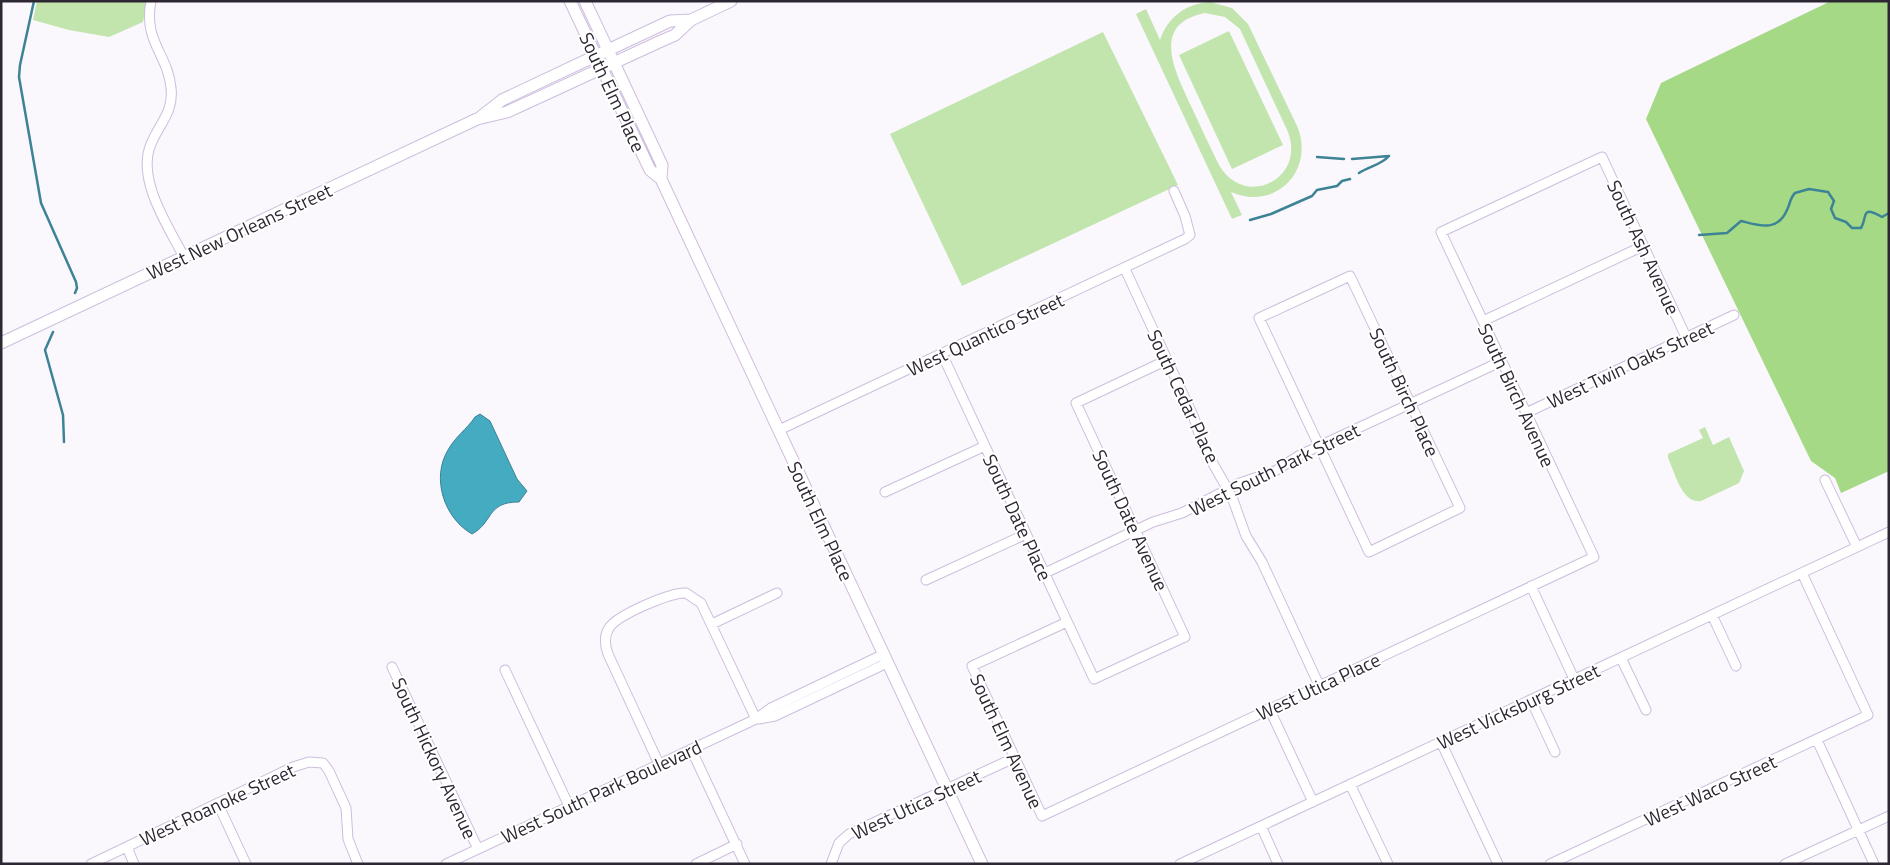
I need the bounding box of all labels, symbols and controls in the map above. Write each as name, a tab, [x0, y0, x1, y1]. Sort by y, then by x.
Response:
street label: South Elm Place	[573, 27, 653, 157]
street label: West New Orleans Street	[142, 175, 337, 287]
street label: South Ash Avenue	[1600, 175, 1688, 319]
street label: West Quantico Street	[902, 285, 1069, 383]
street label: West Twin Oaks Street	[1542, 313, 1718, 415]
street label: South Birch Avenue	[1471, 318, 1563, 472]
street label: South Birch Place	[1362, 323, 1448, 461]
street label: South Cedar Place	[1140, 324, 1228, 468]
street label: West South Park Street	[1184, 415, 1365, 523]
street label: South Date Avenue	[1086, 444, 1176, 596]
street label: South Date Place	[976, 449, 1060, 585]
street label: South Elm Place	[781, 456, 861, 586]
street label: West Utica Place	[1251, 645, 1385, 727]
street label: West Vicksburg Street	[1432, 655, 1604, 756]
street label: South Elm Avenue	[963, 669, 1051, 813]
street label: South Hickory Avenue	[385, 673, 485, 843]
street label: West South Park Boulevard	[496, 732, 706, 850]
street label: West Waco Street	[1639, 746, 1781, 833]
street label: West Roanoke Street	[134, 755, 300, 853]
street label: West Utica Street	[847, 761, 986, 847]

